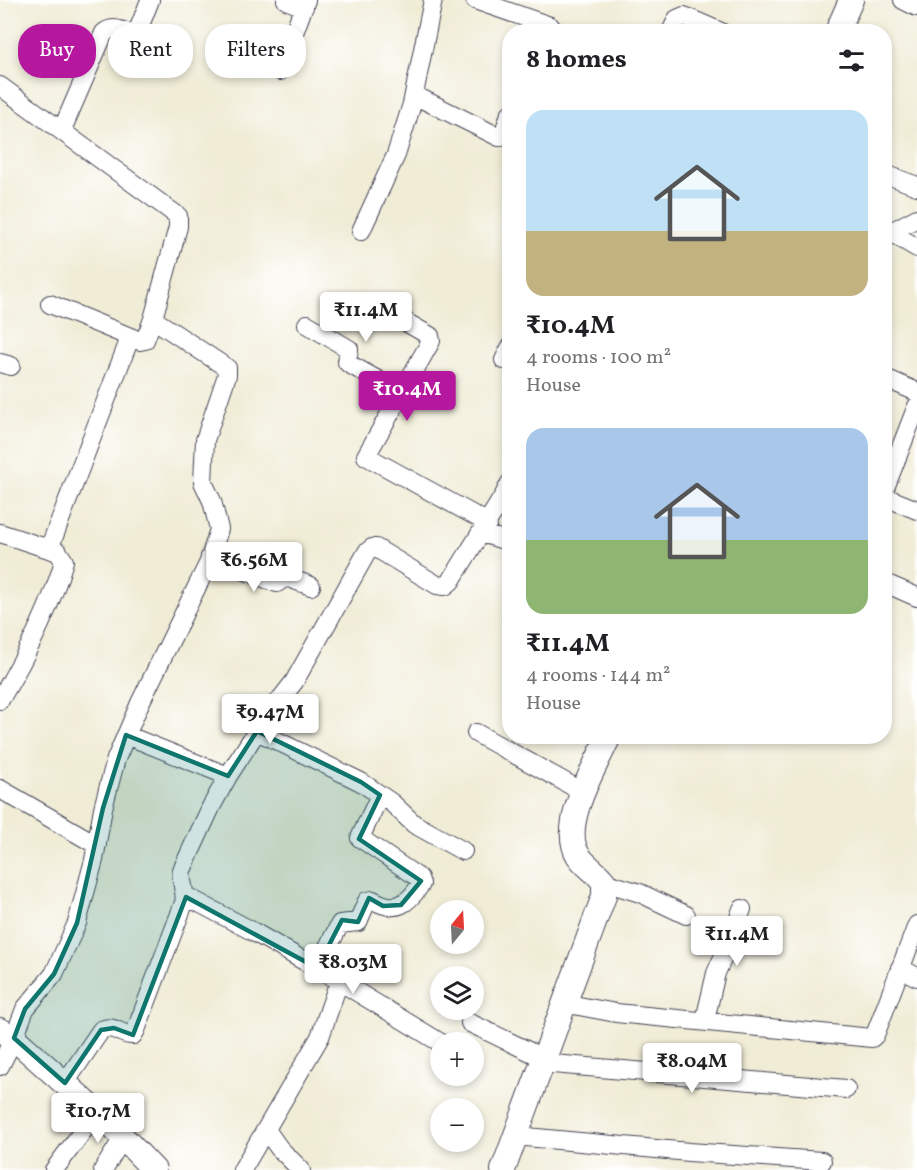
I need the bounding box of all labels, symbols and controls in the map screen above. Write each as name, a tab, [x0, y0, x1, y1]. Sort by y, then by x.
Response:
chip: Buy	[18, 24, 96, 78]
chip: Rent	[108, 24, 193, 78]
chip: Filters	[205, 24, 306, 78]
text: 8 homes	[526, 42, 627, 78]
icon: filters	[835, 44, 868, 77]
icon: home	[643, 149, 751, 257]
pin: ₹11.4M	[317, 292, 415, 343]
text: ₹11.4M	[334, 297, 398, 325]
text: ₹10.4M	[526, 308, 615, 344]
text: 4 rooms · 100 m²	[526, 344, 671, 372]
pin: ₹10.4M	[358, 371, 456, 422]
text: House	[526, 372, 581, 400]
text: ₹10.4M	[373, 376, 441, 404]
icon: home	[643, 467, 751, 575]
pin: ₹6.56M	[205, 542, 303, 593]
text: ₹6.56M	[220, 547, 288, 575]
text: ₹11.4M	[526, 626, 610, 662]
text: 4 rooms · 144 m²	[526, 662, 671, 690]
text: House	[526, 690, 581, 718]
pin: ₹9.47M	[221, 694, 319, 745]
text: ₹9.47M	[236, 699, 304, 727]
north arrow	[430, 900, 484, 954]
map controls	[430, 900, 484, 1152]
pin: ₹11.4M	[688, 916, 786, 967]
text: ₹11.4M	[705, 921, 769, 949]
pin: ₹8.03M	[304, 944, 402, 995]
text: ₹8.03M	[319, 949, 387, 977]
button: layers	[430, 966, 484, 1020]
button: +	[430, 1032, 484, 1086]
pin: ₹8.04M	[643, 1043, 741, 1094]
text: ₹8.04M	[657, 1048, 727, 1076]
pin: ₹10.7M	[49, 1093, 147, 1144]
text: ₹10.7M	[65, 1098, 131, 1126]
button: −	[430, 1098, 484, 1152]

